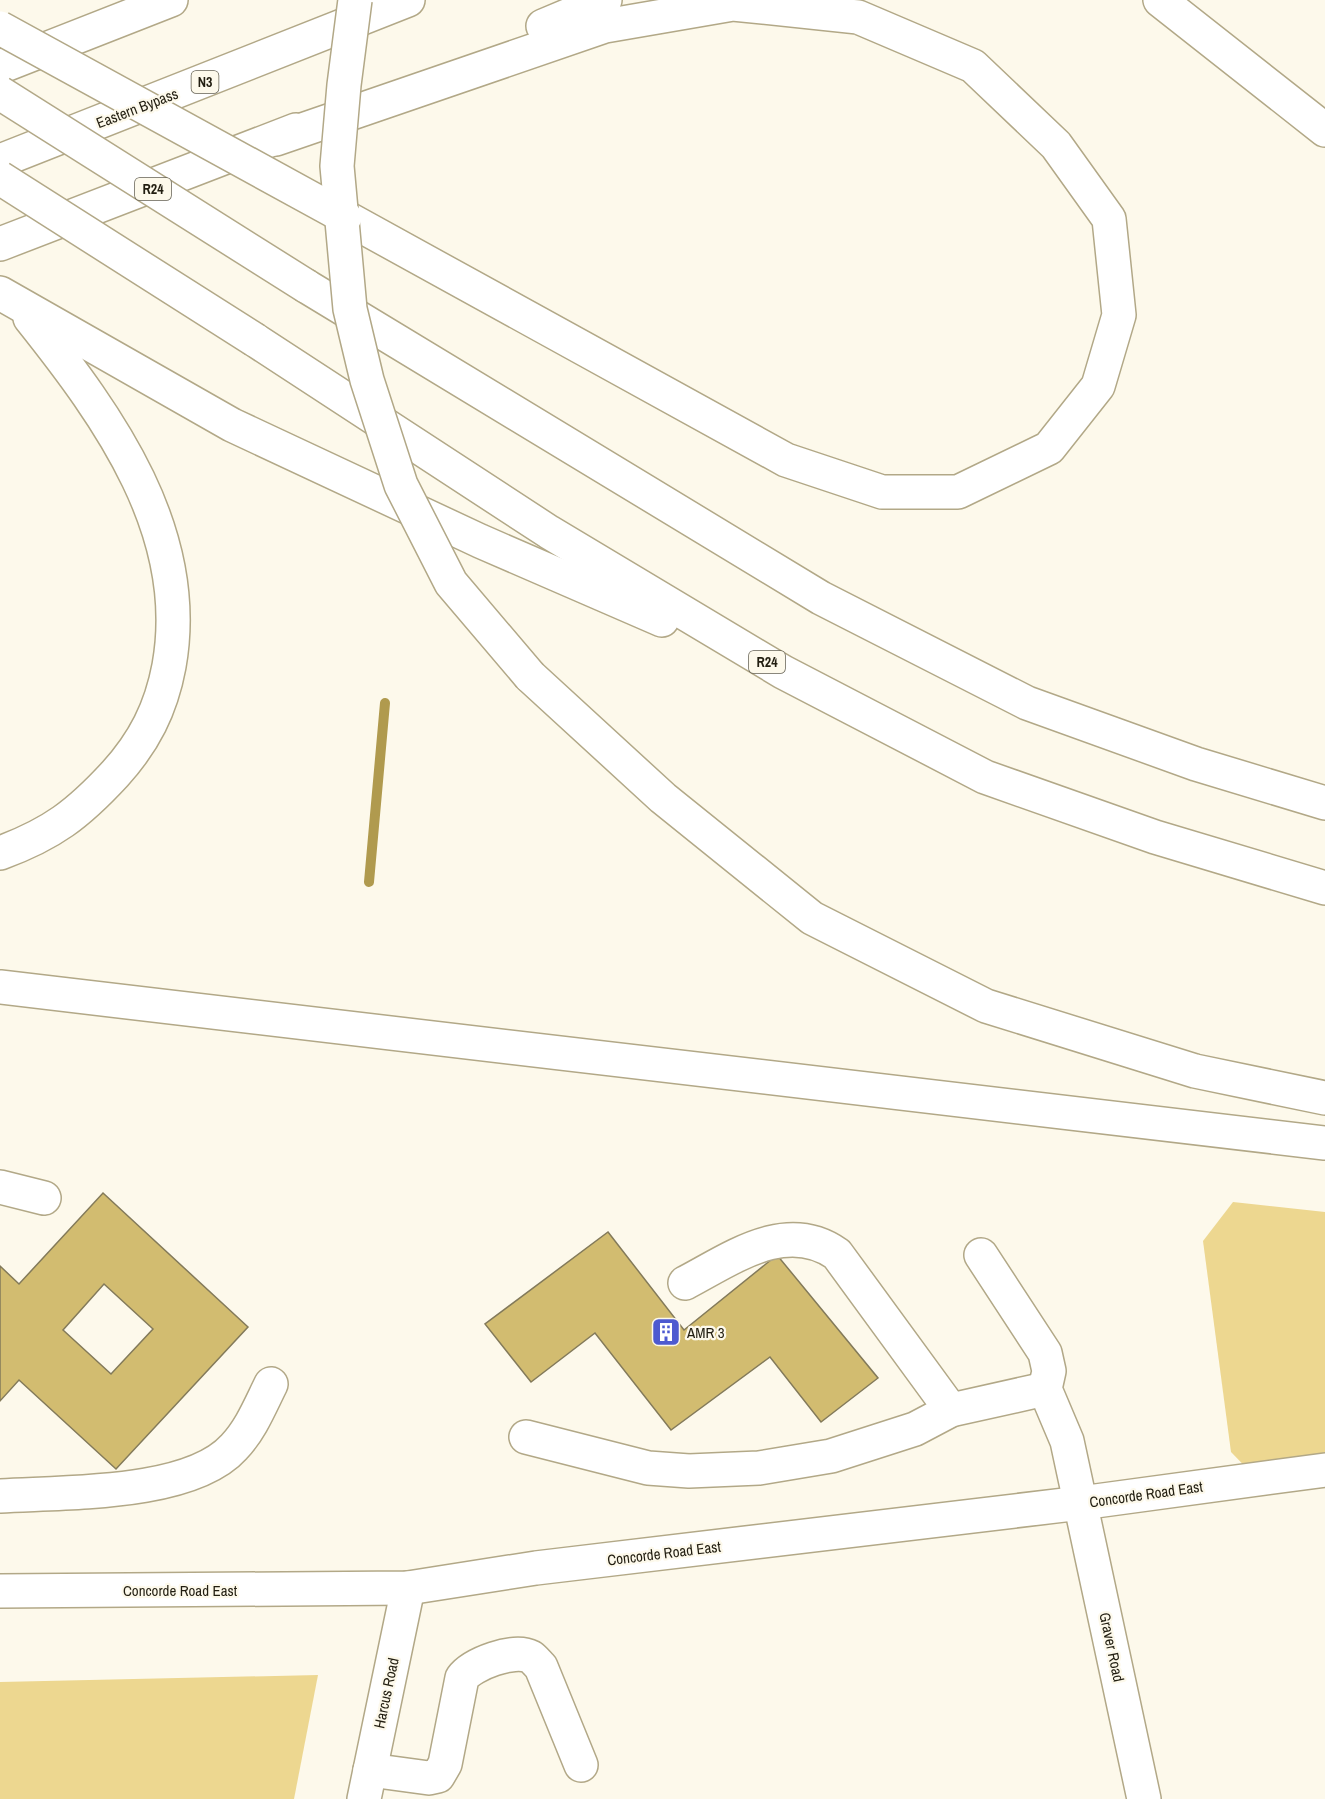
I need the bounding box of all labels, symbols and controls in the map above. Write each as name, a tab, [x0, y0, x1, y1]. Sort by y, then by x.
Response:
road number: N3	[192, 71, 218, 93]
street label: Eastern Bypass	[93, 83, 181, 133]
road number: R24	[135, 178, 171, 200]
road number: R24	[749, 651, 785, 673]
building icon: AMR 3	[650, 1316, 682, 1348]
place label: AMR 3	[686, 1322, 725, 1343]
street label: Concorde Road East	[1088, 1476, 1205, 1512]
street label: Concorde Road East	[606, 1536, 723, 1570]
street label: Concorde Road East	[123, 1580, 238, 1601]
street label: Graver Road	[1094, 1610, 1130, 1684]
street label: Harcus Road	[368, 1656, 404, 1730]

